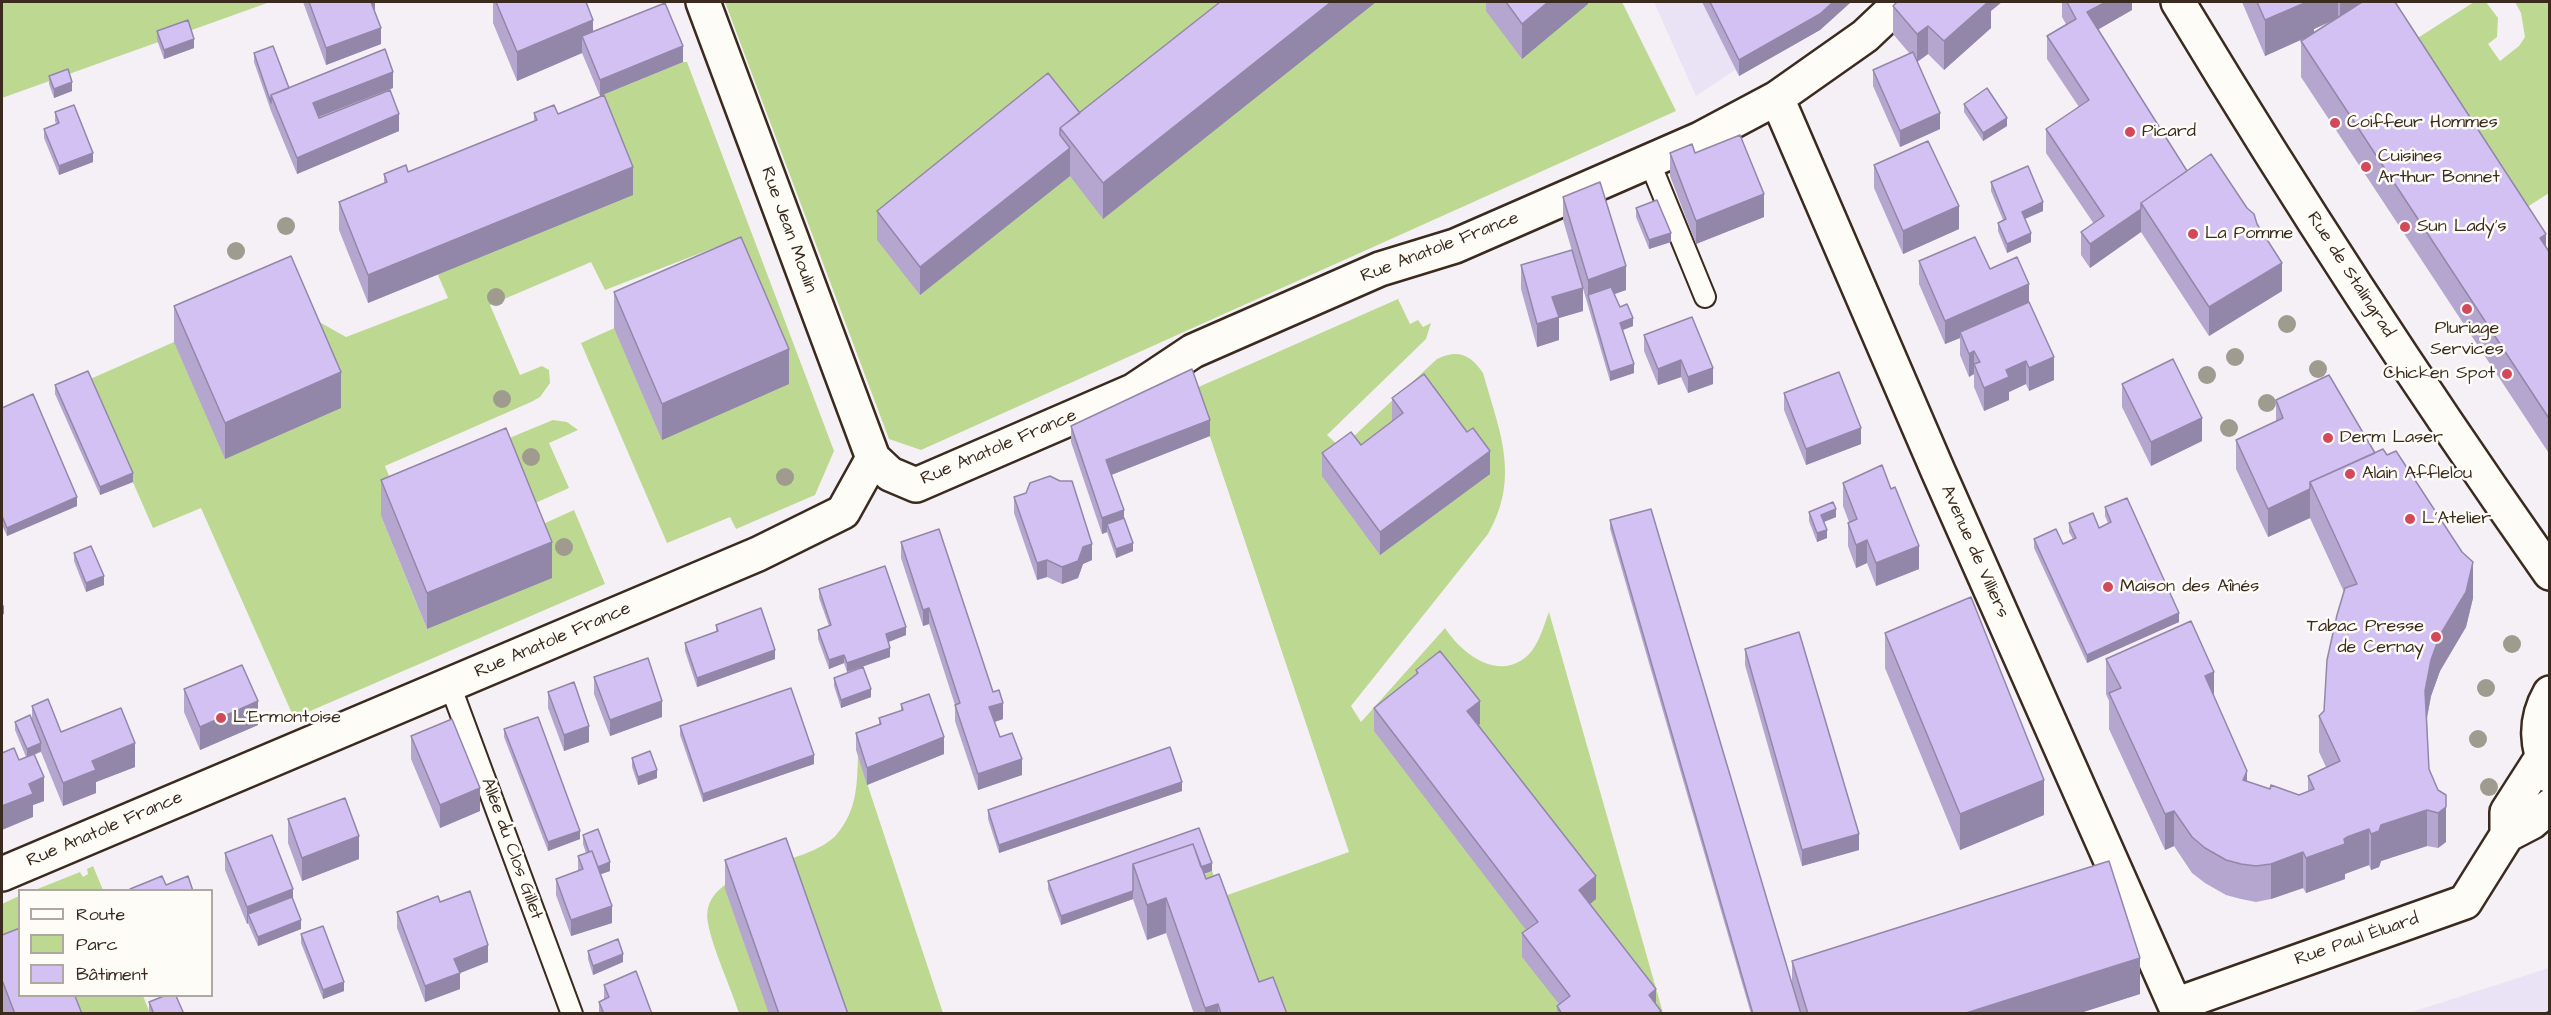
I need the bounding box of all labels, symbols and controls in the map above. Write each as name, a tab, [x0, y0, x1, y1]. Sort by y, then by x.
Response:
place label: Coiffeur Hommes	[2347, 112, 2498, 134]
marker: Coiffeur Hommes	[2328, 116, 2342, 130]
place label: Picard	[2142, 121, 2196, 143]
marker: Picard	[2123, 125, 2137, 139]
place label: Cuisines Arthur Bonnet	[2378, 146, 2500, 188]
marker: Cuisines Arthur Bonnet	[2359, 160, 2373, 174]
street label: Rue Jean Moulin	[755, 164, 821, 296]
street label: Rue Anatole France	[1358, 208, 1522, 288]
street label: Rue de Stalingrad	[2301, 208, 2399, 342]
place label: Sun Lady's	[2417, 216, 2507, 238]
marker: Sun Lady's	[2398, 220, 2412, 234]
place label: La Pomme	[2205, 223, 2293, 245]
marker: La Pomme	[2186, 227, 2200, 241]
marker: Pluriage Services	[2460, 302, 2474, 316]
place label: Pluriage Services	[2430, 318, 2504, 360]
place label: Chicken Spot	[2383, 363, 2495, 385]
marker: Chicken Spot	[2500, 367, 2514, 381]
street label: Rue Anatole France	[918, 405, 1080, 491]
place label: Derm Laser	[2340, 427, 2443, 449]
marker: Derm Laser	[2321, 431, 2335, 445]
place label: Alain Afflelou	[2362, 463, 2472, 485]
marker: Alain Afflelou	[2343, 467, 2357, 481]
street label: Avenue de Villiers	[1935, 482, 2013, 622]
place label: L'Atelier	[2422, 508, 2491, 530]
marker: L'Atelier	[2403, 512, 2417, 526]
place label: Maison des Aînés	[2120, 576, 2259, 598]
marker: Maison des Aînés	[2101, 580, 2115, 594]
street label: Rue Anatole France	[472, 598, 634, 684]
place label: Tabac Presse de Cernay	[2307, 616, 2424, 658]
marker: Tabac Presse de Cernay	[2429, 630, 2443, 644]
place label: L'Ermontoise	[233, 707, 341, 729]
marker: L'Ermontoise	[214, 711, 228, 725]
street label: Allée du Clos Gillet	[475, 775, 547, 923]
street label: Rue Anatole France	[24, 787, 186, 873]
legend	[18, 889, 213, 997]
text: Route	[76, 902, 125, 927]
street label: Rue Paul Éluard	[2292, 909, 2422, 971]
text: Parc	[76, 932, 118, 957]
text: Bâtiment	[76, 962, 148, 987]

